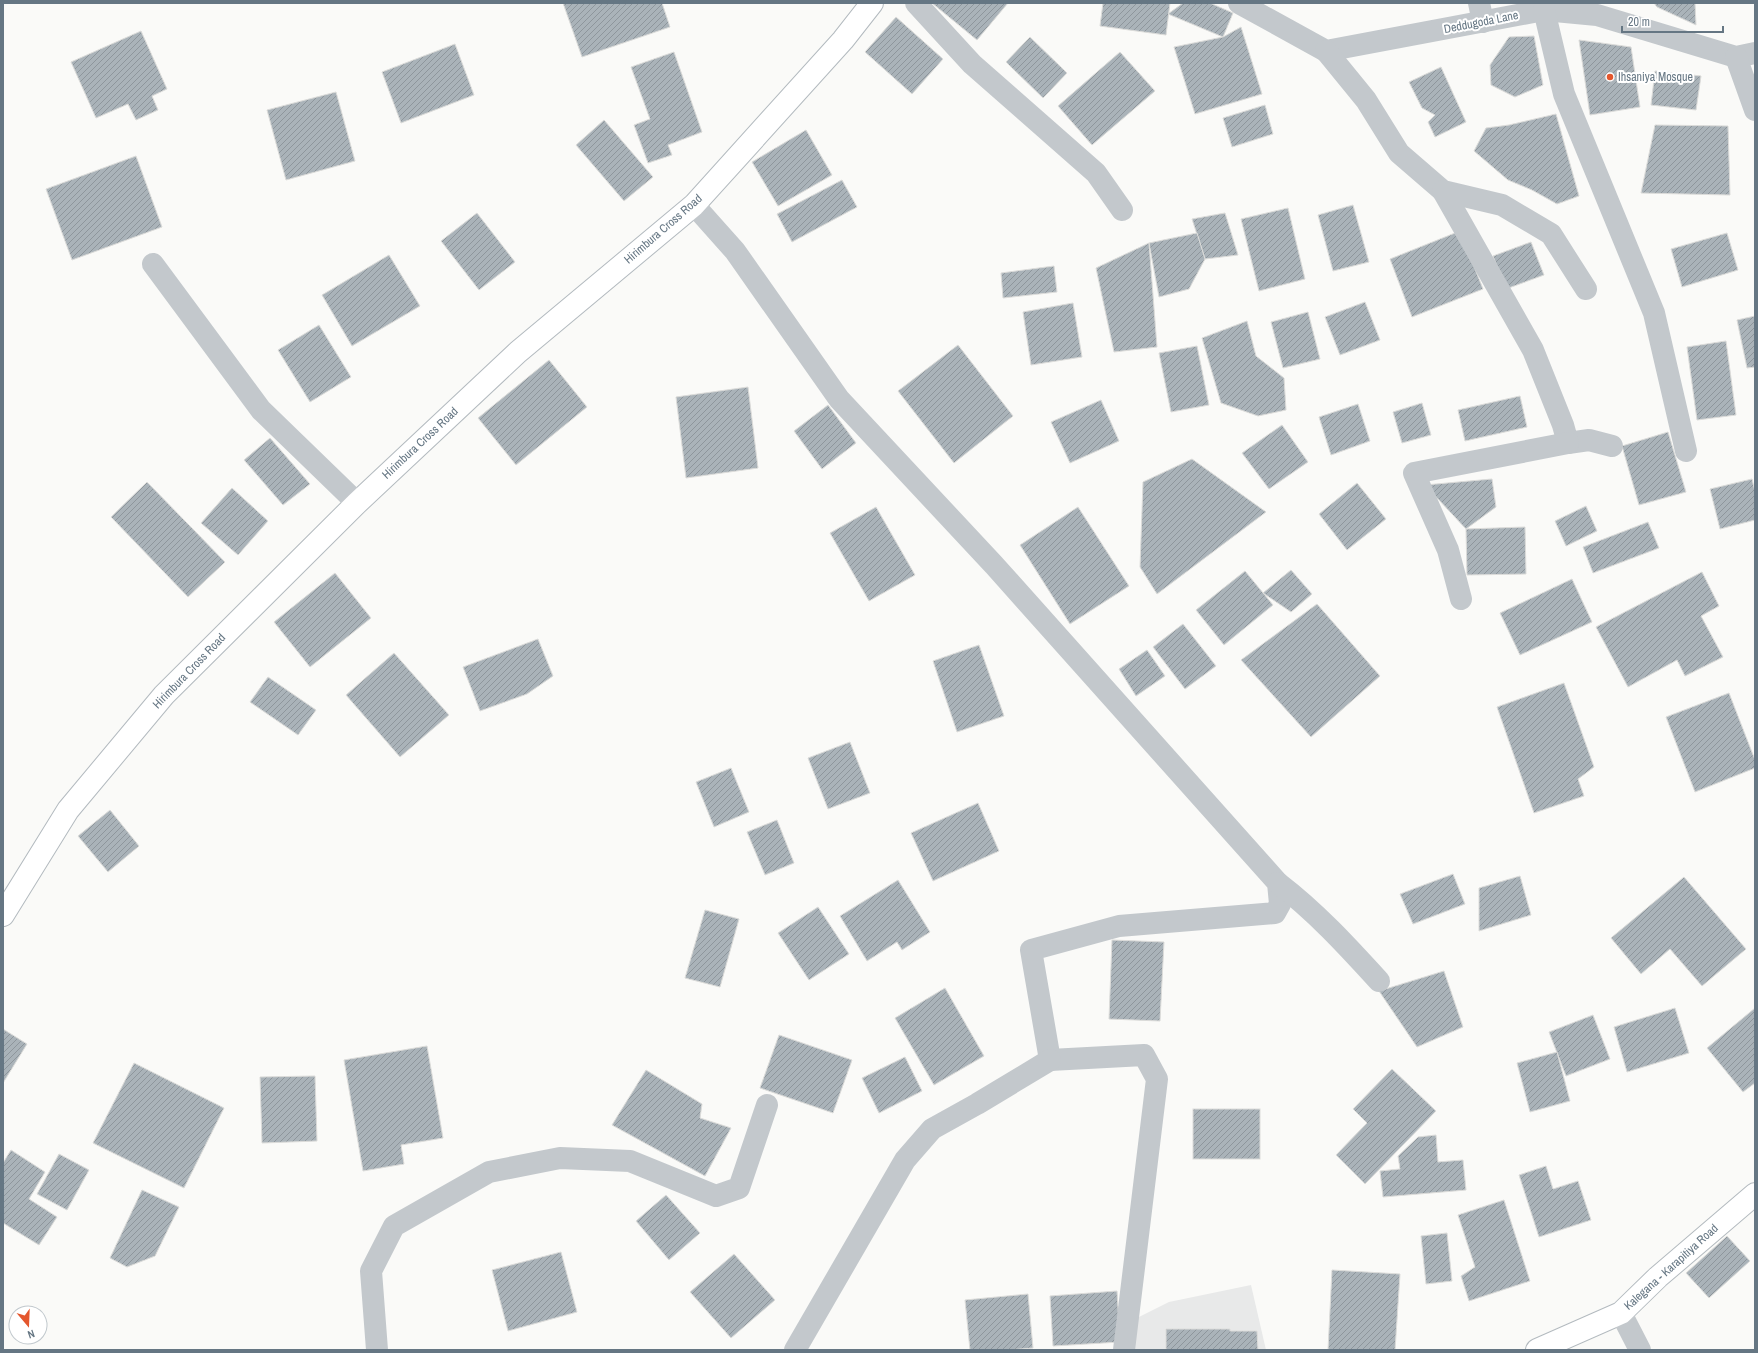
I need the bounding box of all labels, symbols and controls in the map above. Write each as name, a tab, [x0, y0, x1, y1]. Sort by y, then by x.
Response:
street label: Deddugoda Lane	[1442, 7, 1520, 37]
scale bar	[1622, 8, 1723, 34]
text: 20 m	[1628, 14, 1650, 30]
place label: Ihsaniya Mosque	[1618, 69, 1693, 85]
marker: Ihsaniya Mosque	[1605, 72, 1615, 82]
street label: Hirimbura Cross Road	[621, 191, 705, 267]
street label: Hirimbura Cross Road	[379, 404, 461, 482]
street label: Hirimbura Cross Road	[149, 630, 229, 712]
street label: Kalegana - Karapitiya Road	[1621, 1220, 1721, 1314]
north arrow	[8, 1305, 48, 1345]
text: N	[26, 1327, 37, 1342]

